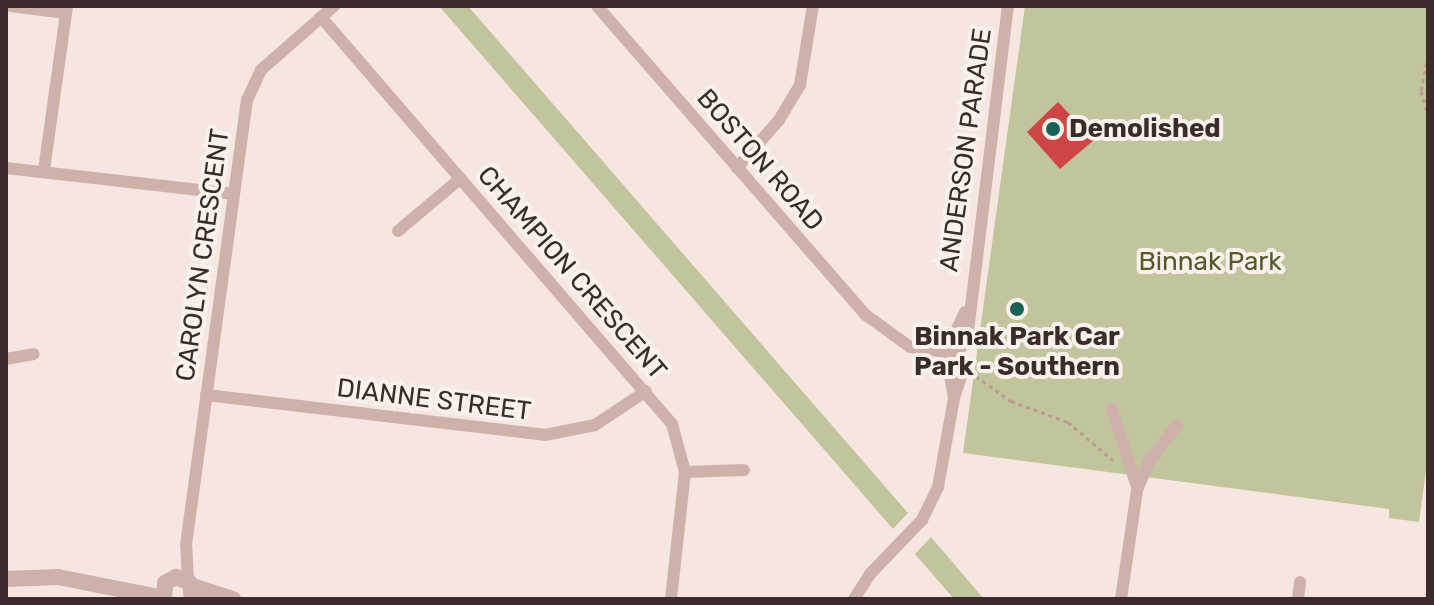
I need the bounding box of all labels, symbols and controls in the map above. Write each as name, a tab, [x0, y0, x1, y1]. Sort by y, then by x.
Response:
street label: ANDERSON PARADE	[933, 26, 999, 274]
street label: BOSTON ROAD	[690, 83, 830, 237]
place label: Demolished	[1069, 113, 1221, 145]
marker: Demolished	[1044, 120, 1062, 138]
street label: CAROLYN CRESCENT	[170, 127, 236, 383]
street label: CHAMPION CRESCENT	[471, 160, 673, 386]
park label: Binnak Park	[1138, 246, 1282, 278]
marker: Binnak Park Car Park - Southern	[1008, 300, 1026, 318]
place label: Binnak Park Car Park - Southern	[914, 321, 1120, 382]
street label: DIANNE STREET	[335, 373, 533, 427]

